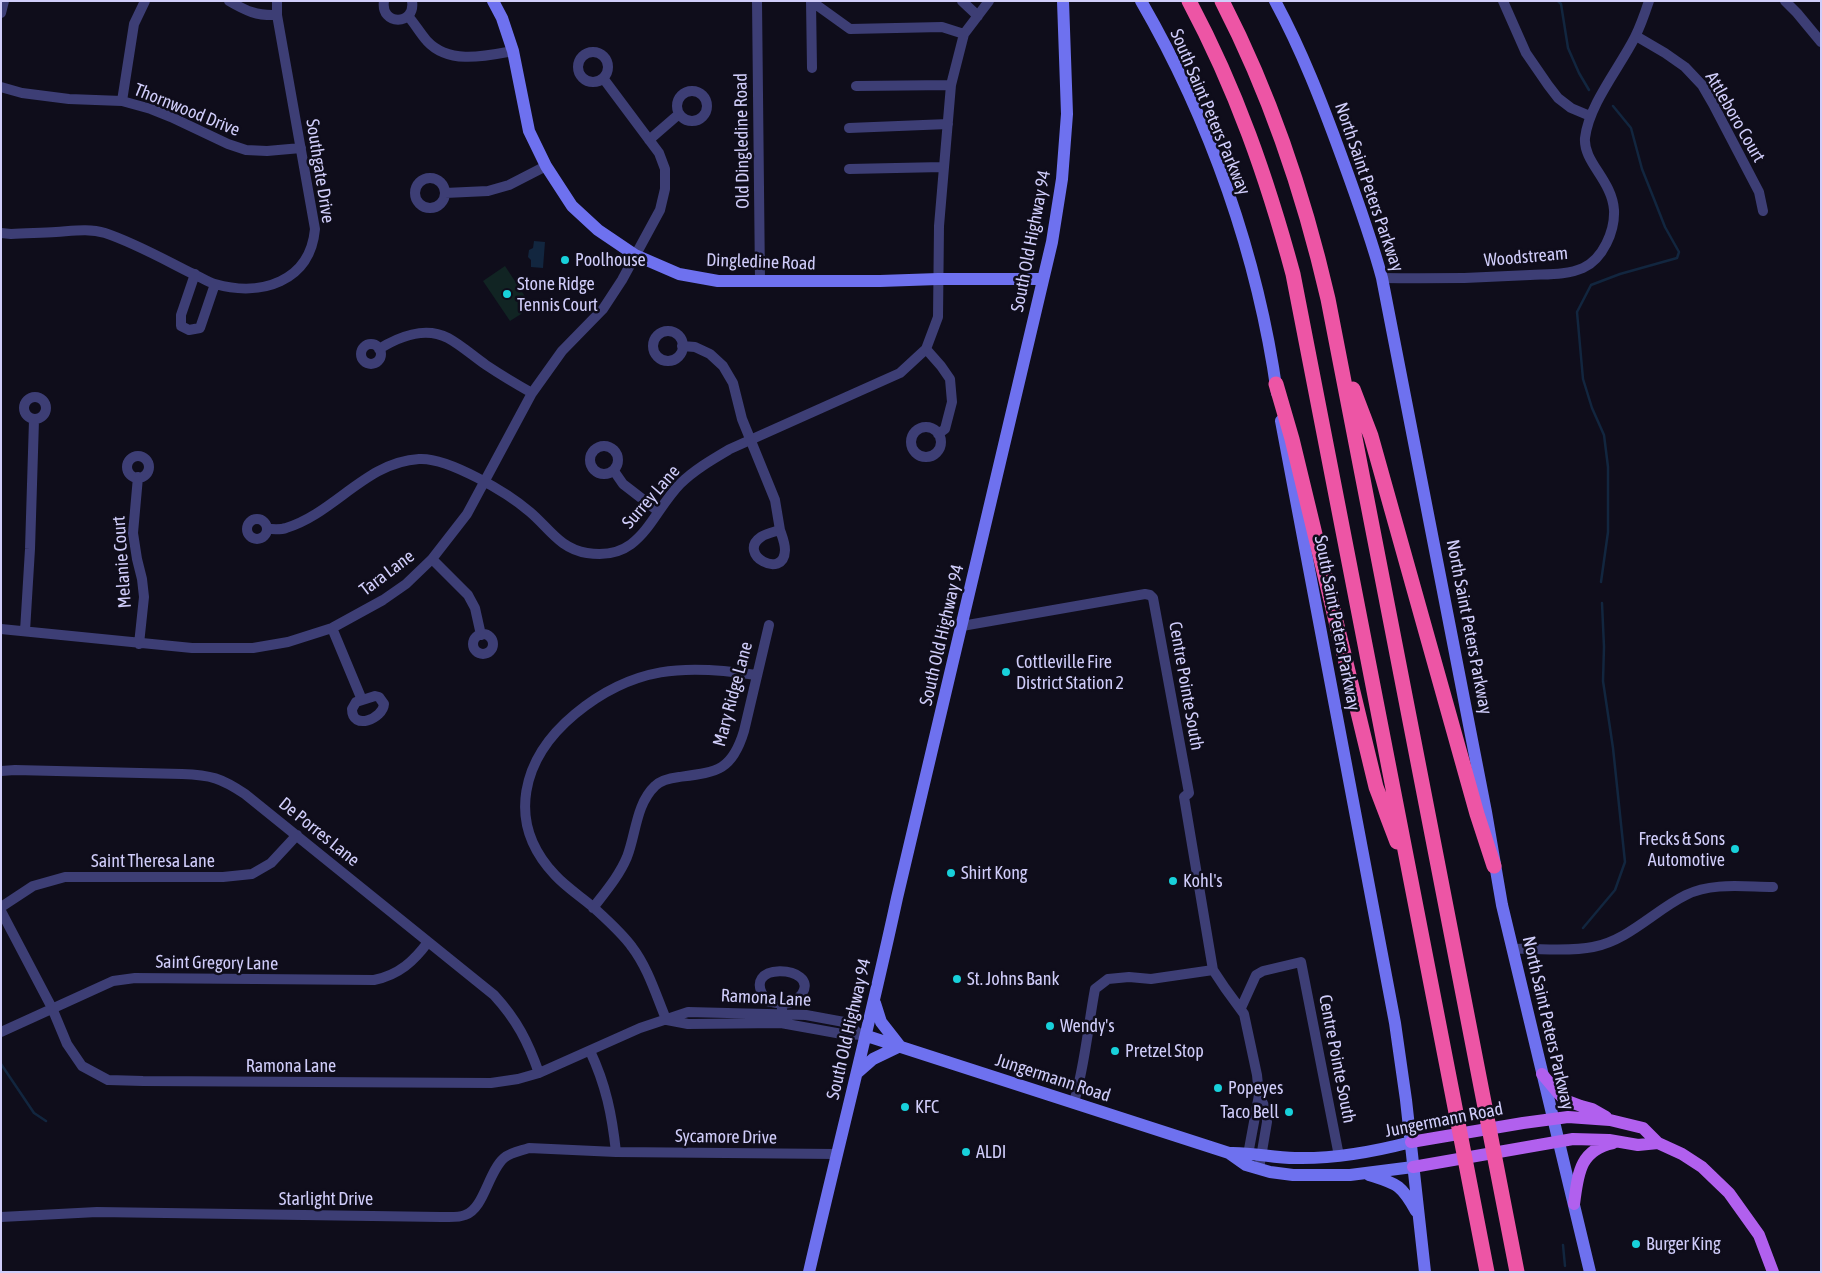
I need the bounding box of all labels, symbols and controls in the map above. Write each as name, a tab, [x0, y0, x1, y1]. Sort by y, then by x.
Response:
street label: South Saint Peters Parkway	[1165, 26, 1255, 198]
street label: Attleboro Court	[1700, 68, 1770, 166]
street label: Old Dingledine Road	[730, 73, 754, 209]
street label: Thornwood Drive	[131, 79, 243, 141]
street label: North Saint Peters Parkway	[1330, 100, 1408, 274]
street label: Southgate Drive	[301, 117, 339, 225]
street label: South Old Highway 94	[1007, 168, 1055, 314]
street label: Woodstream	[1483, 243, 1569, 271]
place label: Poolhouse	[575, 249, 646, 271]
street label: Dingledine Road	[706, 249, 816, 275]
marker: Poolhouse	[559, 254, 571, 266]
place label: Stone Ridge Tennis Court	[517, 273, 598, 316]
marker: Stone Ridge Tennis Court	[501, 288, 513, 300]
street label: Surrey Lane	[618, 461, 684, 533]
street label: Melanie Court	[108, 515, 136, 609]
street label: South Saint Peters Parkway	[1309, 534, 1365, 712]
street label: North Saint Peters Parkway	[1441, 538, 1497, 716]
street label: Tara Lane	[355, 545, 419, 601]
street label: South Old Highway 94	[915, 562, 969, 708]
street label: Centre Pointe South	[1164, 620, 1208, 752]
street label: Mary Ridge Lane	[709, 639, 757, 749]
place label: Cottleville Fire District Station 2	[1016, 651, 1124, 694]
marker: Cottleville Fire District Station 2	[1000, 666, 1012, 678]
street label: De Porres Lane	[274, 793, 364, 871]
place label: Frecks & Sons Automotive	[1638, 828, 1725, 871]
marker: Frecks & Sons Automotive	[1729, 843, 1741, 855]
street label: Saint Theresa Lane	[91, 850, 215, 872]
place label: Shirt Kong	[961, 862, 1028, 884]
marker: Shirt Kong	[945, 867, 957, 879]
place label: Kohl's	[1183, 870, 1223, 892]
marker: Kohl's	[1167, 875, 1179, 887]
street label: North Saint Peters Parkway	[1518, 934, 1578, 1112]
street label: Saint Gregory Lane	[155, 951, 279, 975]
street label: South Old Highway 94	[822, 956, 876, 1102]
place label: St. Johns Bank	[967, 968, 1059, 990]
marker: St. Johns Bank	[951, 973, 963, 985]
street label: Ramona Lane	[720, 985, 812, 1011]
street label: Centre Pointe South	[1314, 993, 1360, 1125]
place label: Wendy's	[1060, 1015, 1115, 1037]
marker: Wendy's	[1044, 1020, 1056, 1032]
place label: Pretzel Stop	[1125, 1040, 1204, 1062]
marker: Pretzel Stop	[1109, 1045, 1121, 1057]
street label: Jungermann Road	[993, 1049, 1113, 1107]
street label: Ramona Lane	[246, 1055, 336, 1077]
place label: Popeyes	[1228, 1077, 1283, 1099]
marker: Popeyes	[1212, 1082, 1224, 1094]
place label: KFC	[915, 1096, 939, 1118]
street label: Jungermann Road	[1383, 1098, 1505, 1142]
marker: KFC	[899, 1101, 911, 1113]
place label: Taco Bell	[1220, 1101, 1279, 1123]
marker: Taco Bell	[1283, 1106, 1295, 1118]
street label: Sycamore Drive	[675, 1125, 777, 1149]
place label: ALDI	[976, 1141, 1006, 1163]
marker: ALDI	[960, 1146, 972, 1158]
street label: Starlight Drive	[279, 1188, 373, 1210]
place label: Burger King	[1646, 1233, 1721, 1255]
marker: Burger King	[1630, 1238, 1642, 1250]

